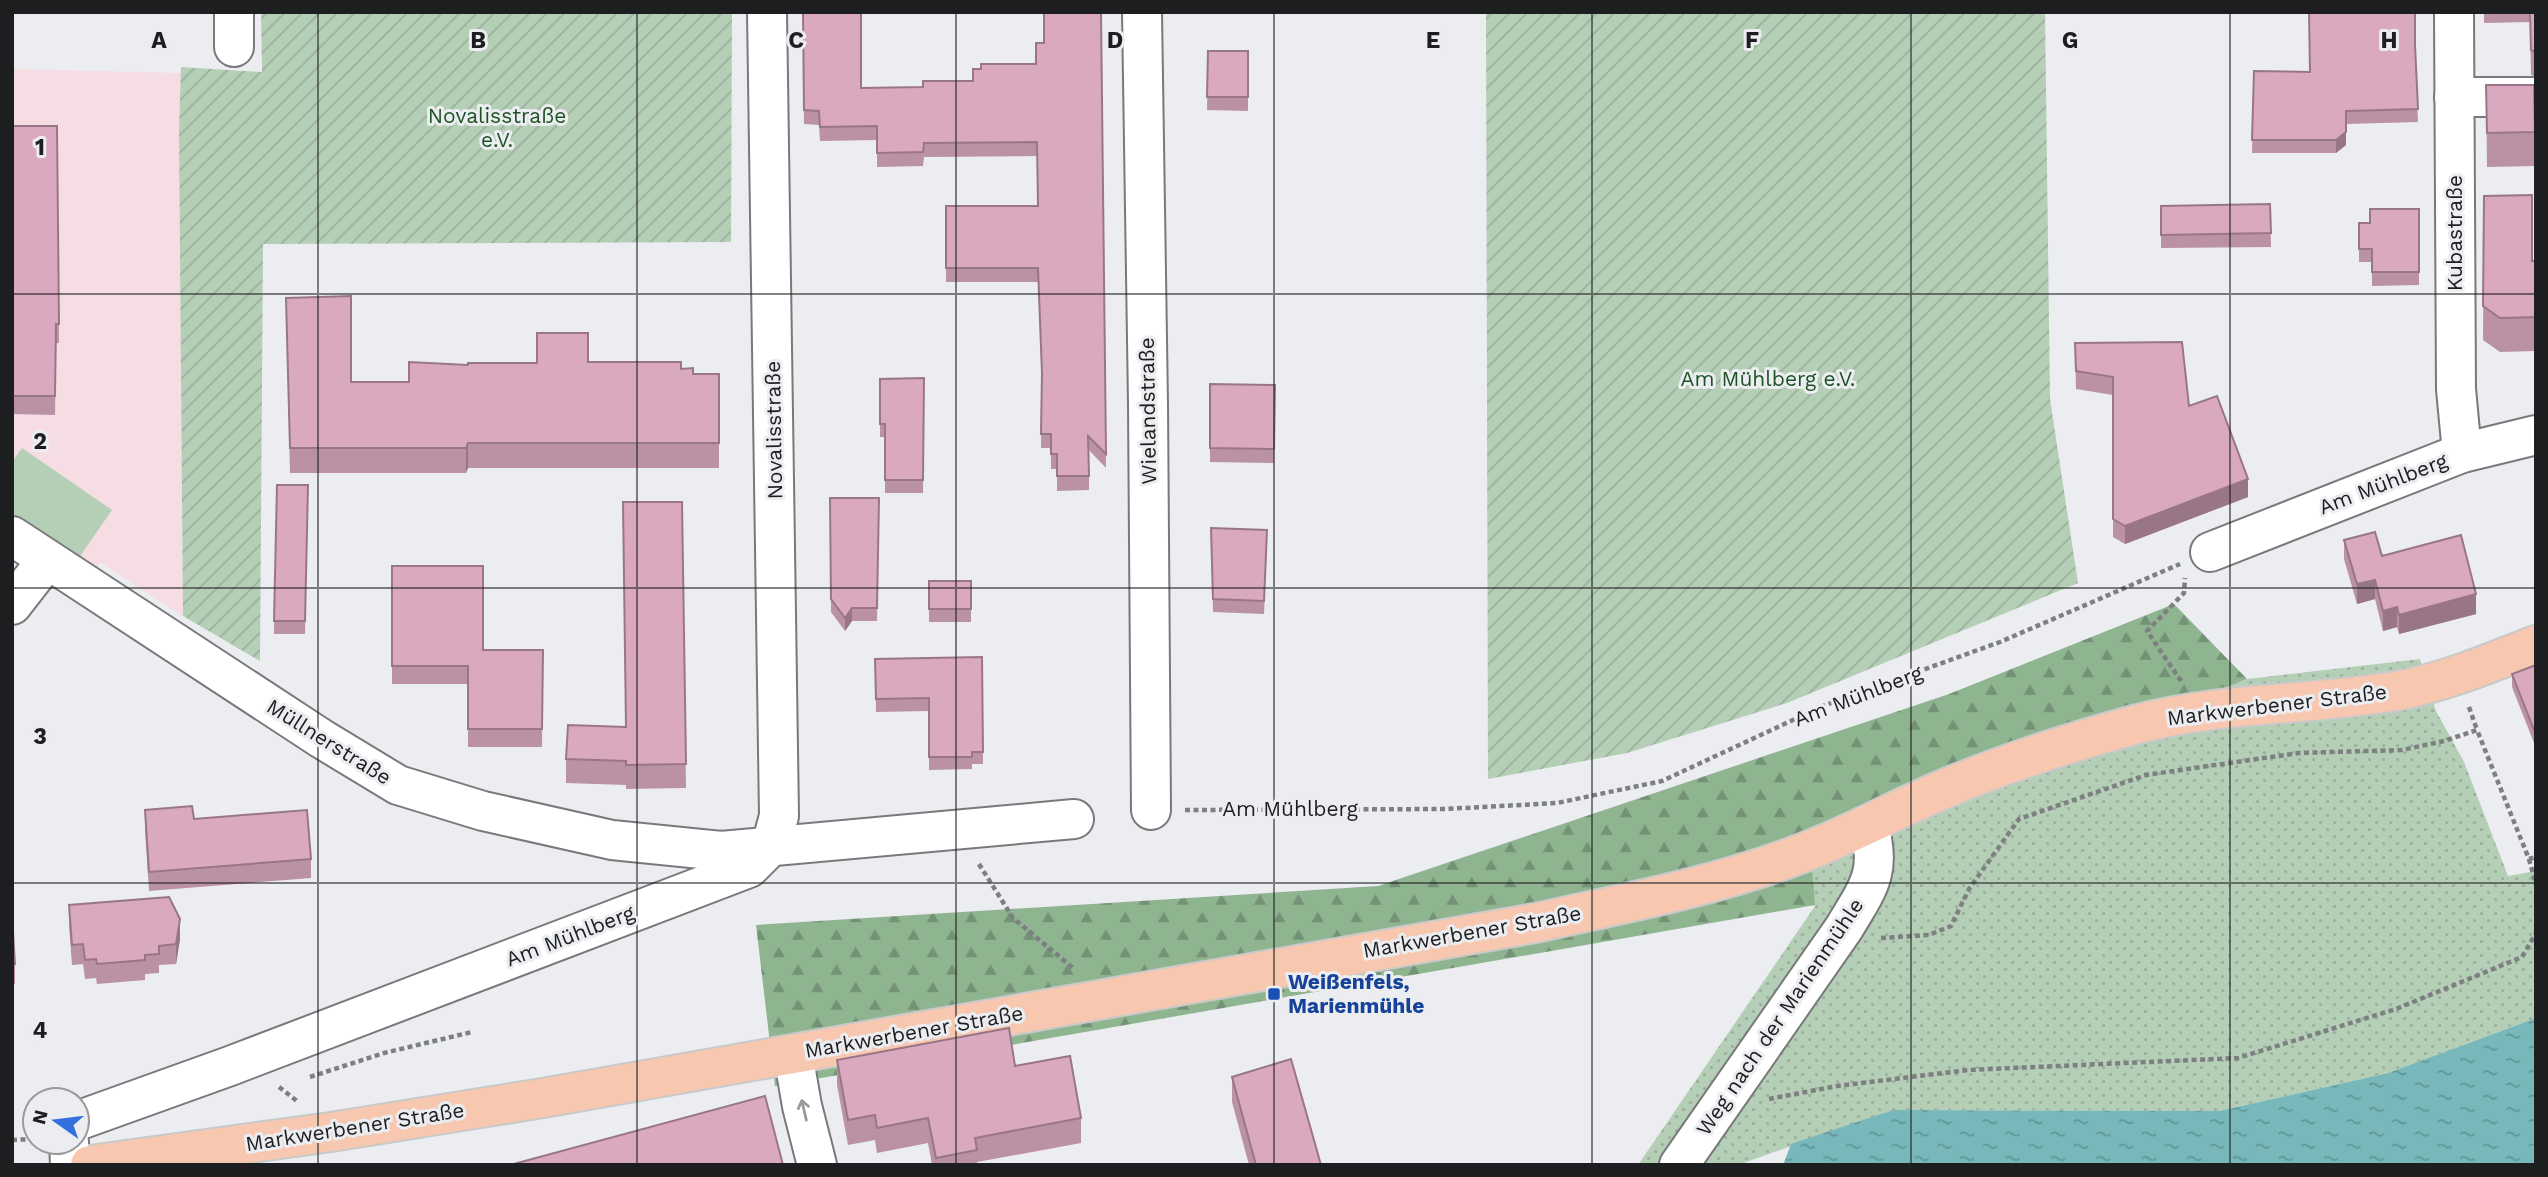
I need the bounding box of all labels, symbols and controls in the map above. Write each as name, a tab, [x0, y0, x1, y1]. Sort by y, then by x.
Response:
text: A	[151, 27, 167, 54]
text: B	[470, 27, 486, 54]
text: C	[788, 27, 804, 54]
text: D	[1107, 27, 1123, 54]
text: E	[1426, 27, 1440, 54]
text: F	[1745, 27, 1759, 54]
text: G	[2062, 27, 2078, 54]
text: H	[2380, 27, 2398, 54]
park label: Novalisstraße e.V.	[428, 103, 566, 152]
text: 1	[35, 134, 45, 161]
street label: Kubastraße	[2442, 175, 2467, 291]
street label: Wielandstraße	[1134, 337, 1161, 485]
street label: Novalisstraße	[760, 361, 787, 499]
park label: Am Mühlberg e.V.	[1681, 366, 1855, 391]
text: 2	[33, 428, 47, 455]
street label: Am Mühlberg	[2315, 447, 2451, 520]
street label: Am Mühlberg	[1790, 659, 1926, 732]
street label: Markwerbener Straße	[2166, 679, 2388, 730]
street label: Müllnerstraße	[262, 693, 396, 790]
text: 3	[33, 723, 47, 750]
street label: Am Mühlberg	[1222, 796, 1359, 821]
street label: Weg nach der Marienmühle	[1691, 893, 1868, 1140]
street label: Am Mühlberg	[502, 899, 638, 972]
street label: Markwerbener Straße	[1361, 900, 1583, 963]
place label: Weißenfels, Marienmühle	[1288, 969, 1424, 1018]
marker: Weißenfels, Marienmühle	[1266, 986, 1282, 1002]
street label: Markwerbener Straße	[803, 1000, 1025, 1063]
text: 4	[33, 1017, 48, 1044]
north arrow	[21, 1086, 91, 1156]
street label: Markwerbener Straße	[244, 1097, 466, 1156]
one-way arrow	[796, 1099, 810, 1122]
text: N	[27, 1107, 53, 1127]

